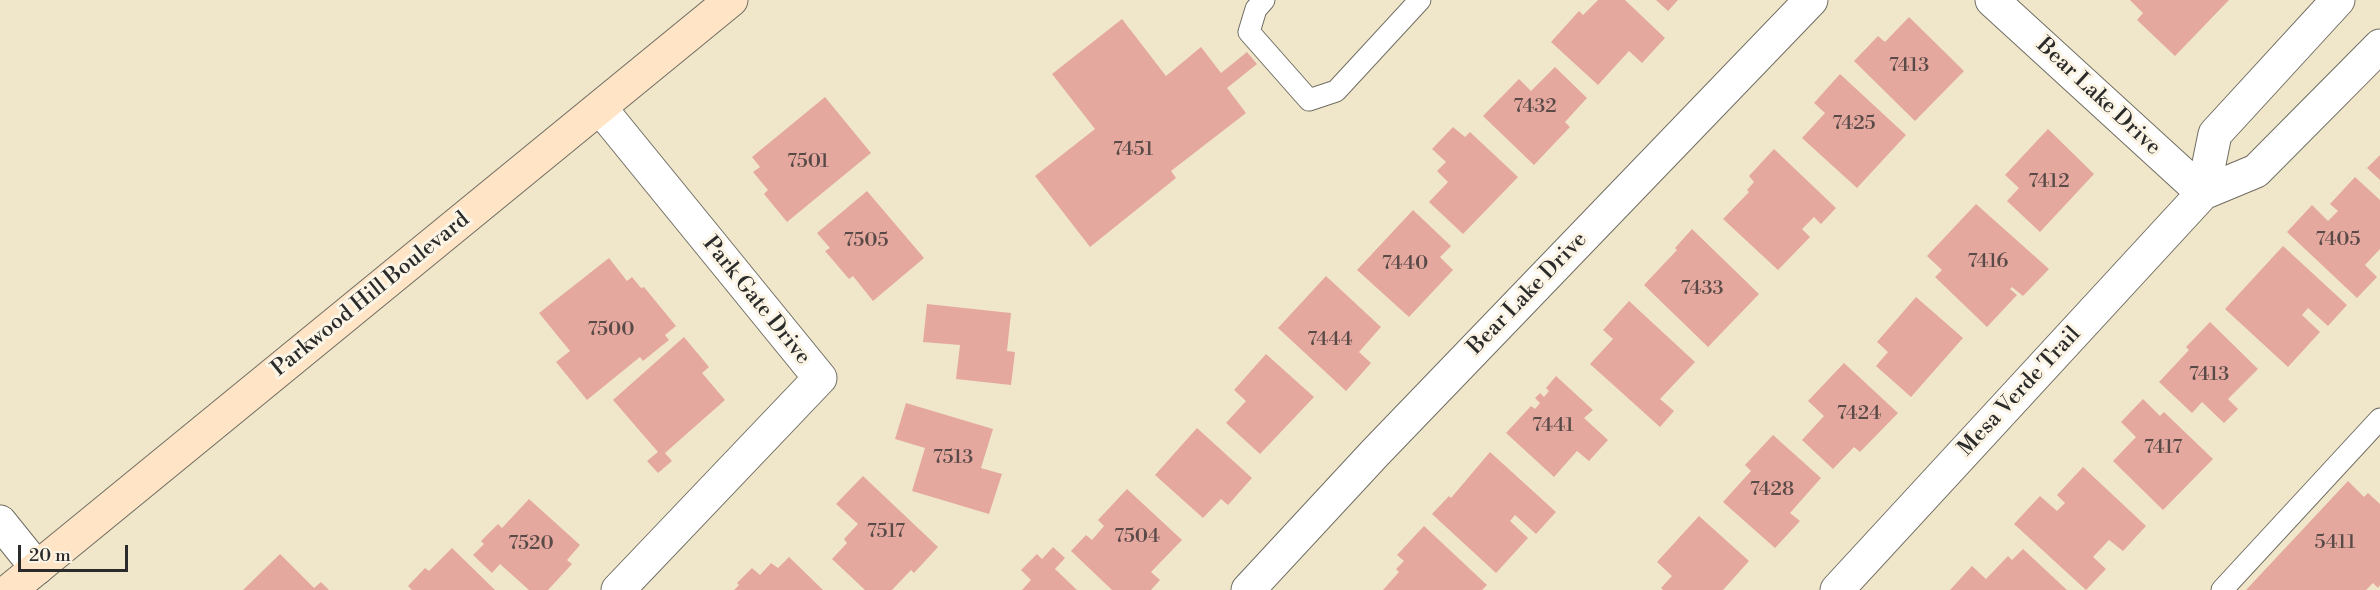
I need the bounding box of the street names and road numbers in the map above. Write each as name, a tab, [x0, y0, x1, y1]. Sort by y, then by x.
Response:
street label: Bear Lake Drive	[2030, 33, 2166, 161]
street label: Parkwood Hill Boulevard	[267, 207, 475, 383]
street label: Bear Lake Drive	[1463, 227, 1593, 361]
street label: Park Gate Drive	[696, 232, 816, 370]
street label: Mesa Verde Trail	[1953, 322, 2087, 462]

